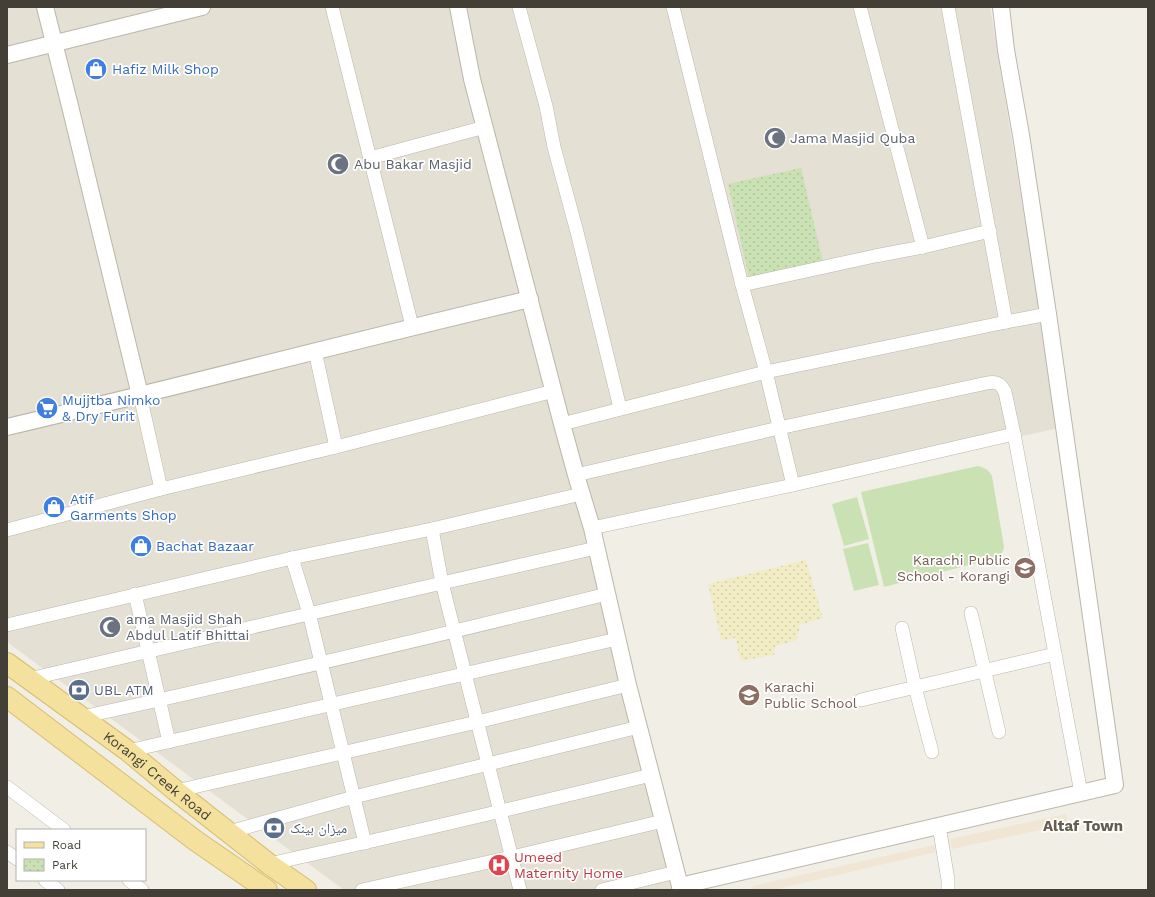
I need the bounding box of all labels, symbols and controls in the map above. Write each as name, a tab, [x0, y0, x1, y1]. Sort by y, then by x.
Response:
shop icon: Hafiz Milk Shop	[83, 56, 109, 82]
place label: Hafiz Milk Shop	[112, 61, 219, 77]
mosque icon: Jama Masjid Quba	[762, 125, 788, 151]
place label: Jama Masjid Quba	[790, 130, 915, 146]
mosque icon: Abu Bakar Masjid	[325, 151, 351, 177]
place label: Abu Bakar Masjid	[354, 156, 472, 172]
place label: Mujjtba Nimko & Dry Furit	[62, 392, 160, 424]
supermarket icon: Mujjtba Nimko & Dry Furit	[34, 395, 60, 421]
place label: Atif Garments Shop	[70, 491, 177, 523]
shop icon: Atif Garments Shop	[41, 494, 67, 520]
shop icon: Bachat Bazaar	[128, 533, 154, 559]
place label: Bachat Bazaar	[156, 538, 254, 554]
place label: Karachi Public School - Korangi	[897, 552, 1010, 584]
school or university icon: Karachi Public School - Korangi	[1012, 555, 1038, 581]
place label: ama Masjid Shah Abdul Latif Bhittai	[126, 611, 249, 643]
mosque icon: ama Masjid Shah Abdul Latif Bhittai	[97, 614, 123, 640]
bank icon: UBL ATM	[66, 677, 92, 703]
place label: Karachi Public School	[764, 679, 858, 711]
place label: UBL ATM	[94, 682, 154, 698]
school or university icon: Karachi Public School	[736, 682, 762, 708]
street label: Korangi Creek Road	[101, 728, 214, 823]
bank icon: میزان بینک	[261, 815, 287, 841]
district label: Altaf Town	[1043, 817, 1123, 835]
place label: میزان بینک	[290, 820, 347, 837]
legend	[16, 829, 146, 881]
text: Road	[52, 838, 81, 852]
place label: Umeed Maternity Home	[514, 849, 623, 881]
hospital icon: Umeed Maternity Home	[486, 852, 512, 878]
text: Park	[52, 858, 78, 872]

